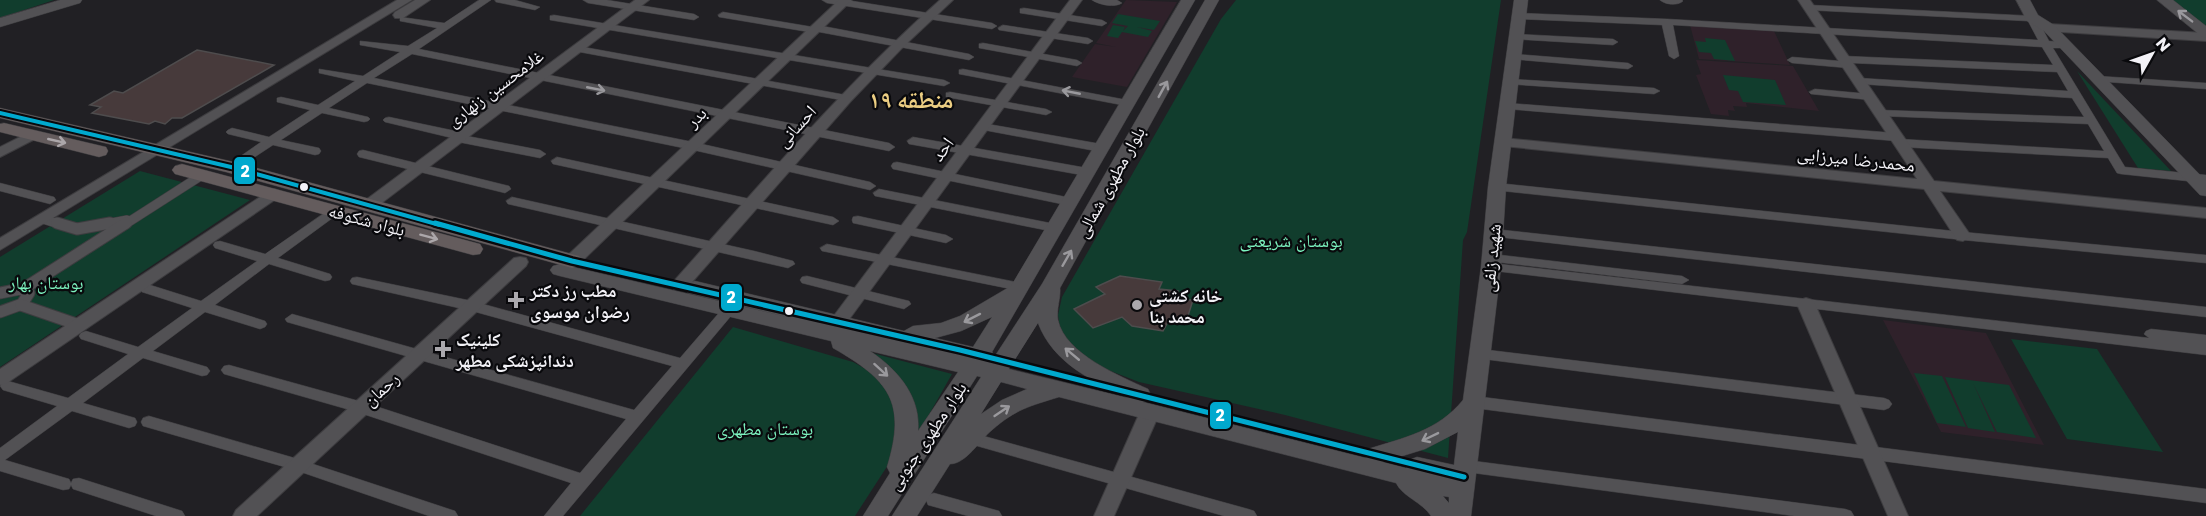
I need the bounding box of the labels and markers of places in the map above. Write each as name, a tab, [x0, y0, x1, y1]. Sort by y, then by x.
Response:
unlabelled marker	[298, 181, 310, 193]
place label: مطب رز دکتر رضوان موسوی	[529, 278, 630, 324]
place label: خانه کشتی محمد بنا	[1149, 283, 1223, 329]
marker: مطب رز دکتر رضوان موسوی	[507, 291, 525, 309]
marker: خانه کشتی محمد بنا	[1130, 298, 1144, 312]
unlabelled marker	[783, 305, 795, 317]
place label: کلینیک دندانپزشکی مطهر	[455, 327, 574, 373]
marker: کلینیک دندانپزشکی مطهر	[434, 340, 452, 358]

